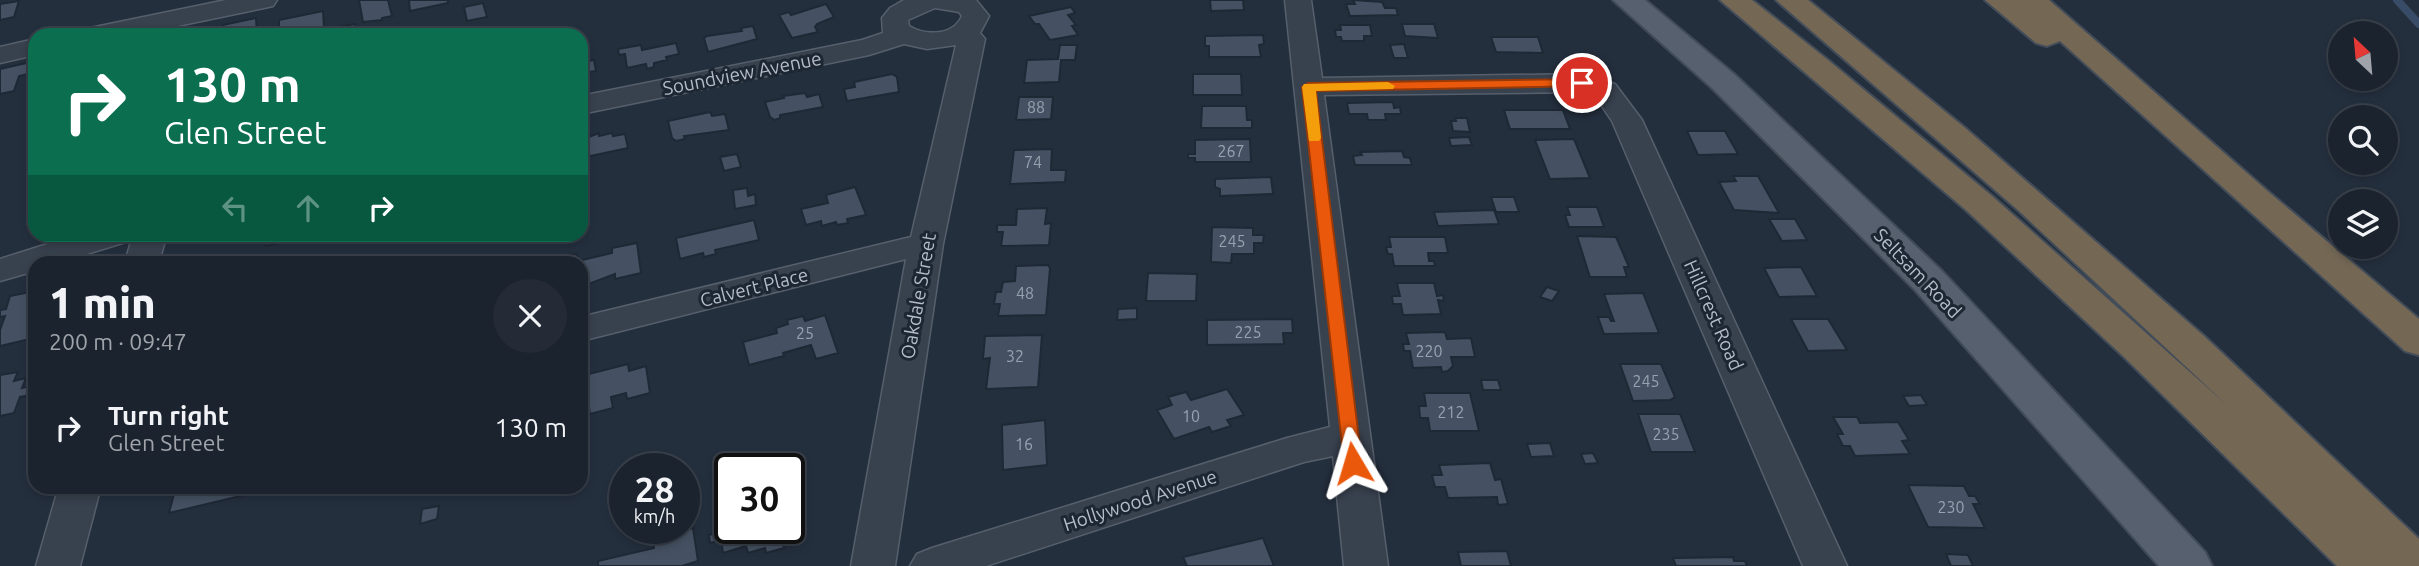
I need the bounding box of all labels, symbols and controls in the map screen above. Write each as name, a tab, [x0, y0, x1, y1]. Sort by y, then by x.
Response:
north arrow	[2328, 21, 2398, 91]
map controls	[2328, 21, 2398, 259]
street label: Soundview Avenue	[661, 47, 823, 99]
pin	[1552, 53, 1612, 113]
icon: right	[49, 56, 140, 147]
text: 130 m	[164, 56, 301, 111]
icon: arrive	[1563, 64, 1601, 102]
house number: 88	[1027, 98, 1045, 116]
button: search	[2328, 105, 2398, 175]
text: Glen Street	[164, 114, 326, 150]
house number: 267	[1217, 142, 1245, 160]
house number: 74	[1024, 153, 1042, 171]
icon: left	[216, 189, 254, 227]
icon: ahead	[289, 189, 327, 227]
icon: right	[362, 189, 400, 227]
button: layers	[2328, 189, 2398, 259]
street label: Seltsam Road	[1870, 224, 1966, 322]
street label: Oakdale Street	[896, 231, 940, 361]
house number: 245	[1218, 232, 1246, 250]
street label: Hillcrest Road	[1680, 257, 1748, 373]
street label: Calvert Place	[698, 263, 810, 311]
text: 1 min	[49, 279, 156, 326]
button: close	[493, 279, 567, 353]
house number: 48	[1016, 284, 1034, 302]
house number: 225	[1234, 323, 1262, 341]
house number: 25	[796, 324, 814, 342]
text: 200 m · 09:47	[49, 329, 187, 354]
house number: 220	[1415, 342, 1443, 360]
house number: 32	[1006, 347, 1024, 365]
house number: 245	[1632, 372, 1660, 390]
text: Turn right	[108, 401, 229, 430]
house number: 212	[1437, 403, 1465, 421]
house number: 10	[1182, 407, 1200, 425]
icon: right	[49, 409, 87, 447]
text: 130 m	[495, 413, 567, 442]
house number: 235	[1652, 425, 1680, 443]
position arrow	[1316, 426, 1390, 500]
text: Glen Street	[108, 430, 225, 455]
house number: 16	[1015, 435, 1033, 453]
speed limit sign: 30	[714, 453, 805, 544]
street label: Hollywood Avenue	[1060, 465, 1220, 535]
text: 28	[635, 469, 674, 509]
house number: 230	[1937, 498, 1965, 516]
text: km/h	[634, 506, 675, 526]

